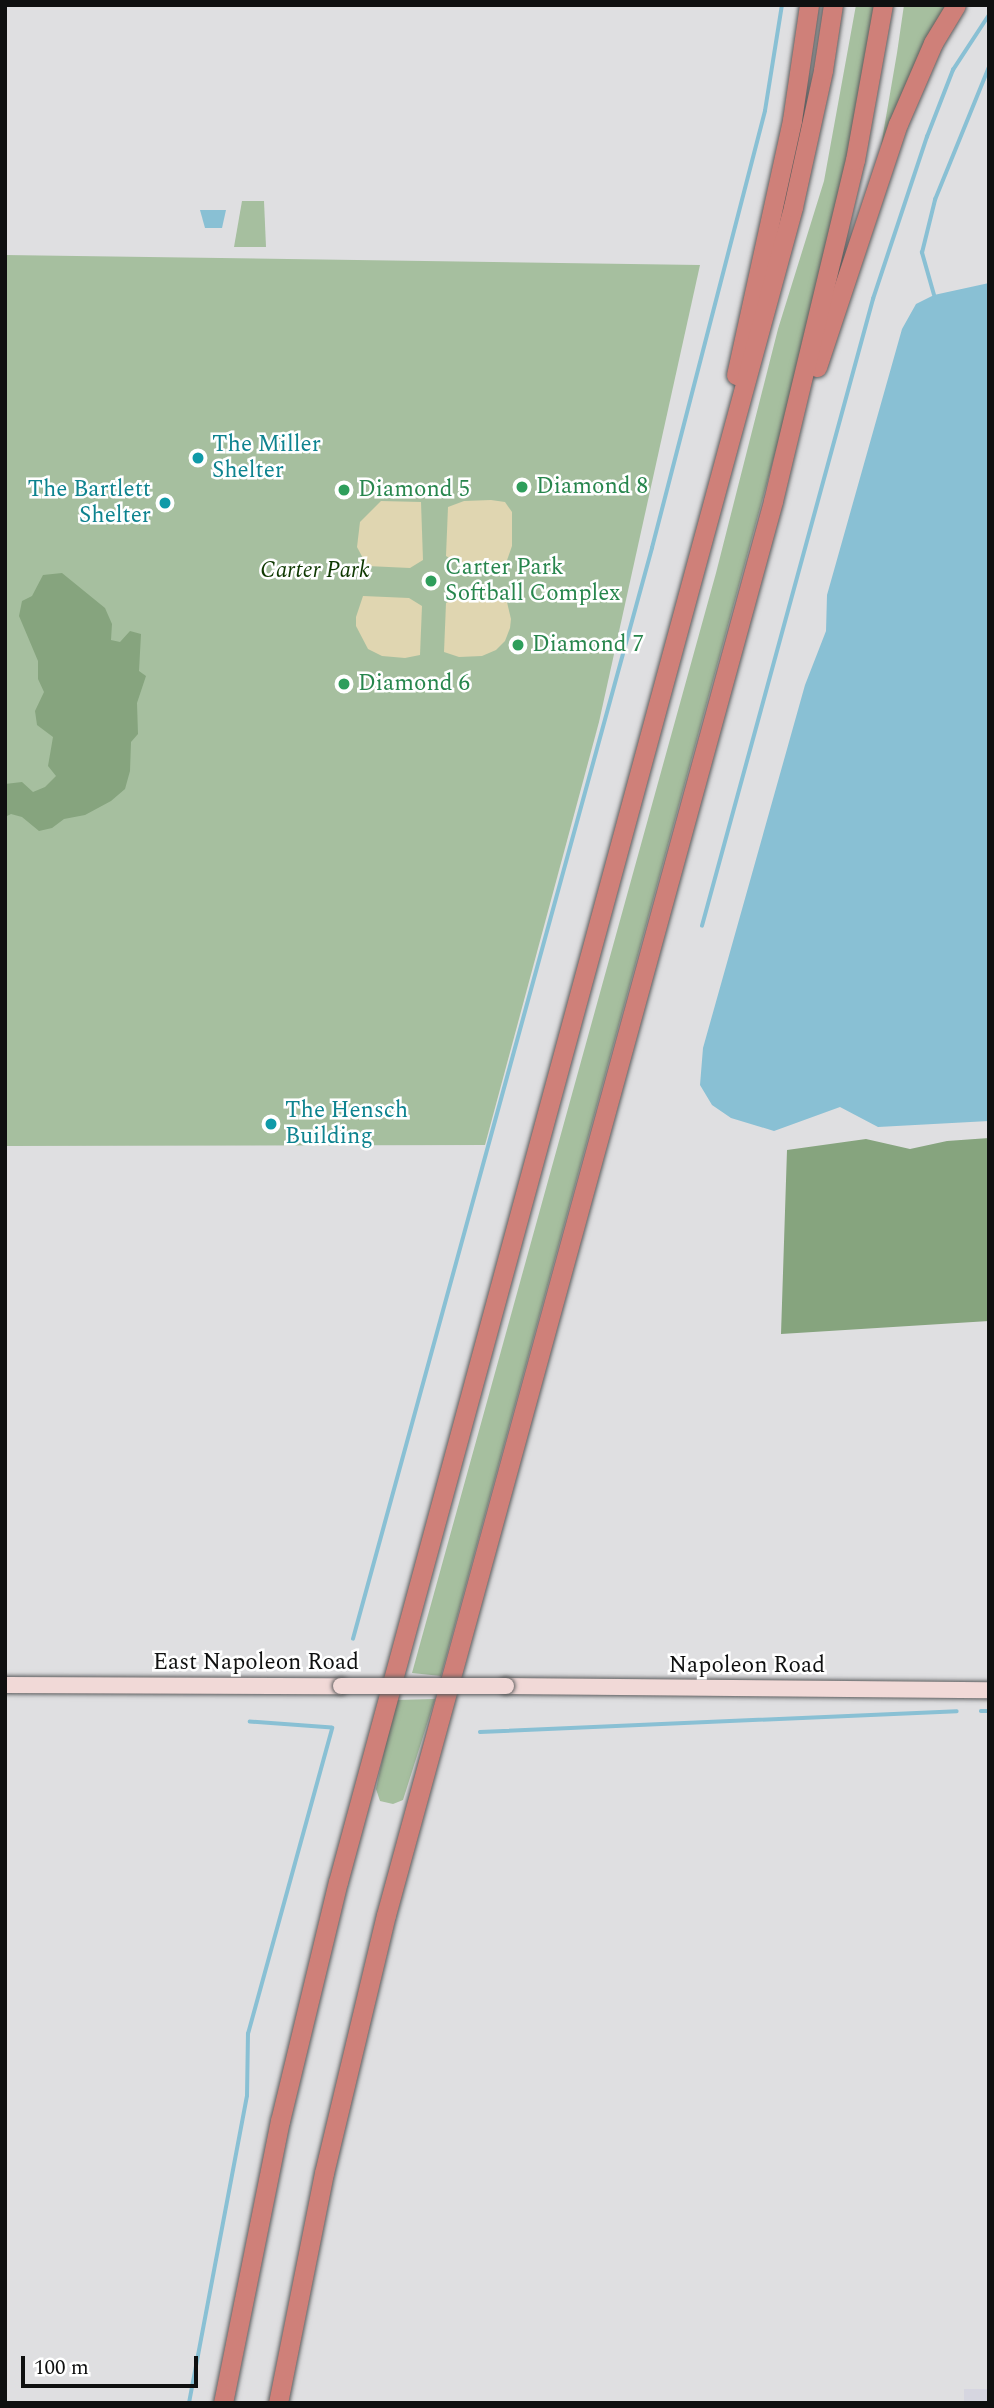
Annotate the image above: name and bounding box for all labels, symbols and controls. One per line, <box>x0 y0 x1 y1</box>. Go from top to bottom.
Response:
place label: The Miller Shelter <box>212 431 321 485</box>
marker: The Miller Shelter <box>190 450 206 466</box>
place label: Diamond 8 <box>536 473 648 501</box>
place label: The Bartlett Shelter <box>27 476 151 530</box>
place label: Diamond 5 <box>358 476 470 504</box>
marker: Diamond 8 <box>514 479 530 495</box>
marker: Diamond 5 <box>336 482 352 498</box>
marker: The Bartlett Shelter <box>157 495 173 511</box>
place label: Carter Park Softball Complex <box>445 554 621 608</box>
park label: Carter Park <box>260 557 370 585</box>
marker: Carter Park Softball Complex <box>423 573 439 589</box>
place label: Diamond 7 <box>532 631 644 659</box>
marker: Diamond 7 <box>510 637 526 653</box>
place label: Diamond 6 <box>358 670 470 698</box>
marker: Diamond 6 <box>336 676 352 692</box>
place label: The Hensch Building <box>285 1097 408 1151</box>
marker: The Hensch Building <box>263 1116 279 1132</box>
street label: East Napoleon Road <box>153 1649 359 1677</box>
street label: Napoleon Road <box>669 1652 825 1680</box>
scale bar <box>24 2342 201 2386</box>
text: 100 m <box>34 2352 89 2384</box>

